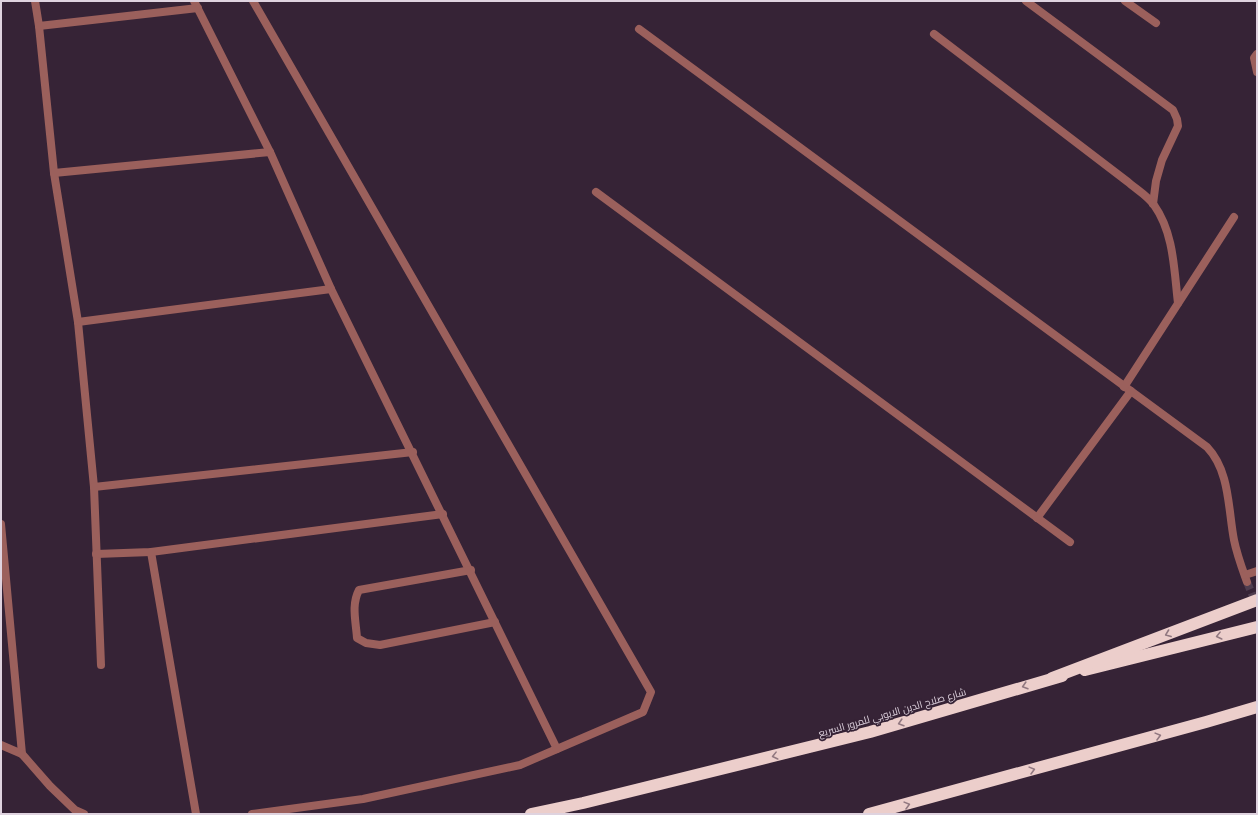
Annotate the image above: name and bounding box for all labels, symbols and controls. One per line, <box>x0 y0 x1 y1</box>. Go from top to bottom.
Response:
one-way arrow <box>1165 629 1172 637</box>
one-way arrow <box>1216 632 1222 640</box>
one-way arrow <box>1022 681 1029 690</box>
street label: شارع صلاح الدين الايوبي للمرور السريع <box>817 684 968 741</box>
one-way arrow <box>898 718 905 727</box>
one-way arrow <box>1154 732 1161 741</box>
one-way arrow <box>772 751 778 759</box>
one-way arrow <box>1029 767 1036 775</box>
one-way arrow <box>903 801 910 810</box>

